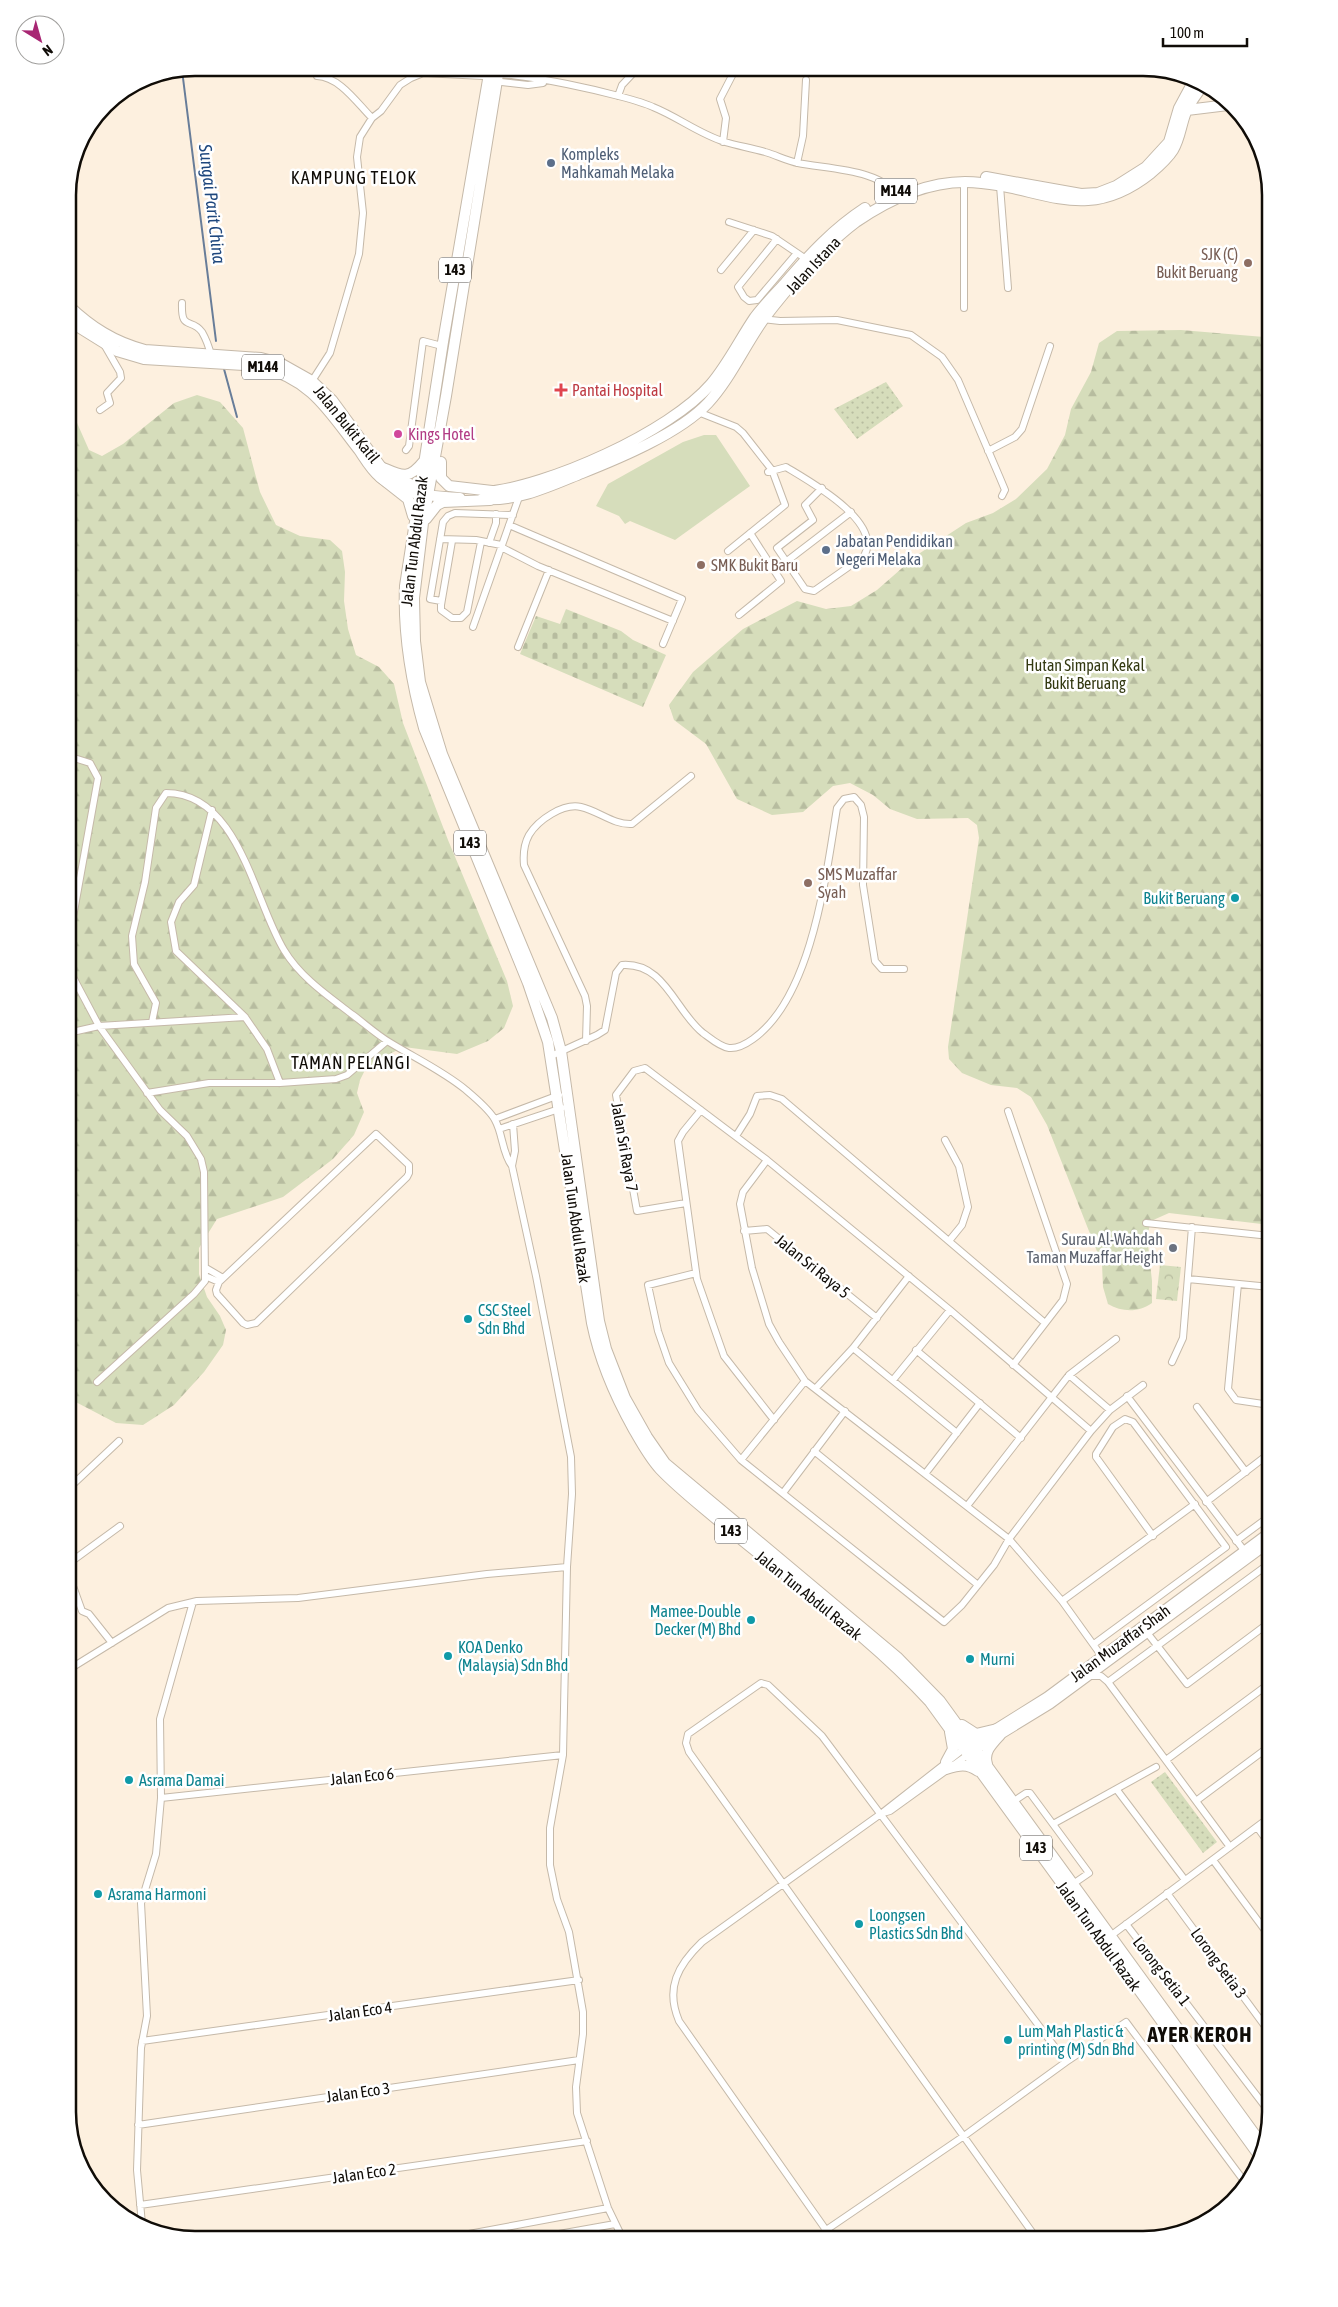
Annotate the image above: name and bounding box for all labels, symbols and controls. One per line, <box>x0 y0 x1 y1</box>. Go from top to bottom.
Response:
north arrow <box>15 15 65 65</box>
scale bar <box>1163 15 1247 47</box>
text: 100 m <box>1170 24 1204 41</box>
text: N <box>40 42 56 59</box>
water label: Sungai Parit China <box>195 142 230 266</box>
place label: Kompleks Mahkamah Melaka <box>561 145 674 181</box>
marker: Kompleks Mahkamah Melaka <box>545 157 557 169</box>
district label: KAMPUNG TELOK <box>291 167 417 188</box>
road number: M144 <box>875 178 917 204</box>
street label: Jalan Istana <box>782 233 844 297</box>
place label: SJK (C) Bukit Beruang <box>1156 245 1238 282</box>
marker: SJK (C) Bukit Beruang <box>1242 257 1254 269</box>
road number: 143 <box>439 258 471 282</box>
road number: M144 <box>242 354 284 380</box>
place label: Pantai Hospital <box>572 381 663 400</box>
street label: Jalan Bukit Katil <box>310 382 384 467</box>
marker: Pantai Hospital <box>554 383 568 397</box>
place label: Kings Hotel <box>408 425 476 444</box>
marker: Kings Hotel <box>392 428 404 440</box>
street label: Jalan Tun Abdul Razak <box>397 475 431 607</box>
place label: Jabatan Pendidikan Negeri Melaka <box>836 532 953 569</box>
marker: Jabatan Pendidikan Negeri Melaka <box>820 544 832 556</box>
place label: SMK Bukit Baru <box>711 556 798 574</box>
marker: SMK Bukit Baru <box>695 559 707 571</box>
park label: Hutan Simpan Kekal Bukit Beruang <box>1025 656 1145 693</box>
road number: 143 <box>454 830 486 856</box>
place label: SMS Muzaffar Syah <box>818 865 897 902</box>
marker: SMS Muzaffar Syah <box>802 877 814 889</box>
place label: Bukit Beruang <box>1143 889 1225 908</box>
marker: Bukit Beruang <box>1229 892 1241 904</box>
district label: TAMAN PELANGI <box>291 1052 411 1073</box>
street label: Jalan Sri Raya 7 <box>607 1101 642 1193</box>
street label: Jalan Tun Abdul Razak <box>558 1152 594 1284</box>
place label: Surau Al-Wahdah Taman Muzaffar Height <box>1027 1230 1163 1267</box>
street label: Jalan Sri Raya 5 <box>772 1231 854 1302</box>
marker: Surau Al-Wahdah Taman Muzaffar Height <box>1167 1242 1179 1254</box>
place label: CSC Steel Sdn Bhd <box>478 1301 532 1337</box>
marker: CSC Steel Sdn Bhd <box>462 1313 474 1325</box>
road number: 143 <box>715 1518 747 1544</box>
street label: Jalan Tun Abdul Razak <box>752 1547 866 1643</box>
street label: Jalan Muzaffar Shah <box>1067 1601 1173 1685</box>
place label: Mamee-Double Decker (M) Bhd <box>650 1602 741 1639</box>
marker: Mamee-Double Decker (M) Bhd <box>745 1614 757 1626</box>
place label: KOA Denko (Malaysia) Sdn Bhd <box>458 1638 568 1675</box>
marker: KOA Denko (Malaysia) Sdn Bhd <box>442 1650 454 1662</box>
place label: Murni <box>980 1650 1015 1668</box>
marker: Murni <box>964 1653 976 1665</box>
street label: Jalan Eco 6 <box>329 1764 395 1788</box>
place label: Asrama Damai <box>139 1771 225 1789</box>
marker: Asrama Damai <box>123 1774 135 1786</box>
road number: 143 <box>1020 1836 1052 1860</box>
street label: Jalan Tun Abdul Razak <box>1053 1878 1145 1994</box>
place label: Asrama Harmoni <box>108 1885 206 1903</box>
marker: Asrama Harmoni <box>92 1888 104 1900</box>
place label: Loongsen Plastics Sdn Bhd <box>869 1906 963 1942</box>
marker: Loongsen Plastics Sdn Bhd <box>853 1918 865 1930</box>
street label: Lorong Setia 3 <box>1187 1924 1250 2002</box>
street label: Lorong Setia 1 <box>1129 1933 1194 2010</box>
street label: Jalan Eco 4 <box>327 1998 393 2024</box>
place label: Lum Mah Plastic & printing (M) Sdn Bhd <box>1018 2022 1135 2059</box>
district label: AYER KEROH <box>1147 2022 1252 2046</box>
marker: Lum Mah Plastic & printing (M) Sdn Bhd <box>1002 2034 1014 2046</box>
street label: Jalan Eco 3 <box>325 2079 391 2105</box>
street label: Jalan Eco 2 <box>331 2160 397 2186</box>

